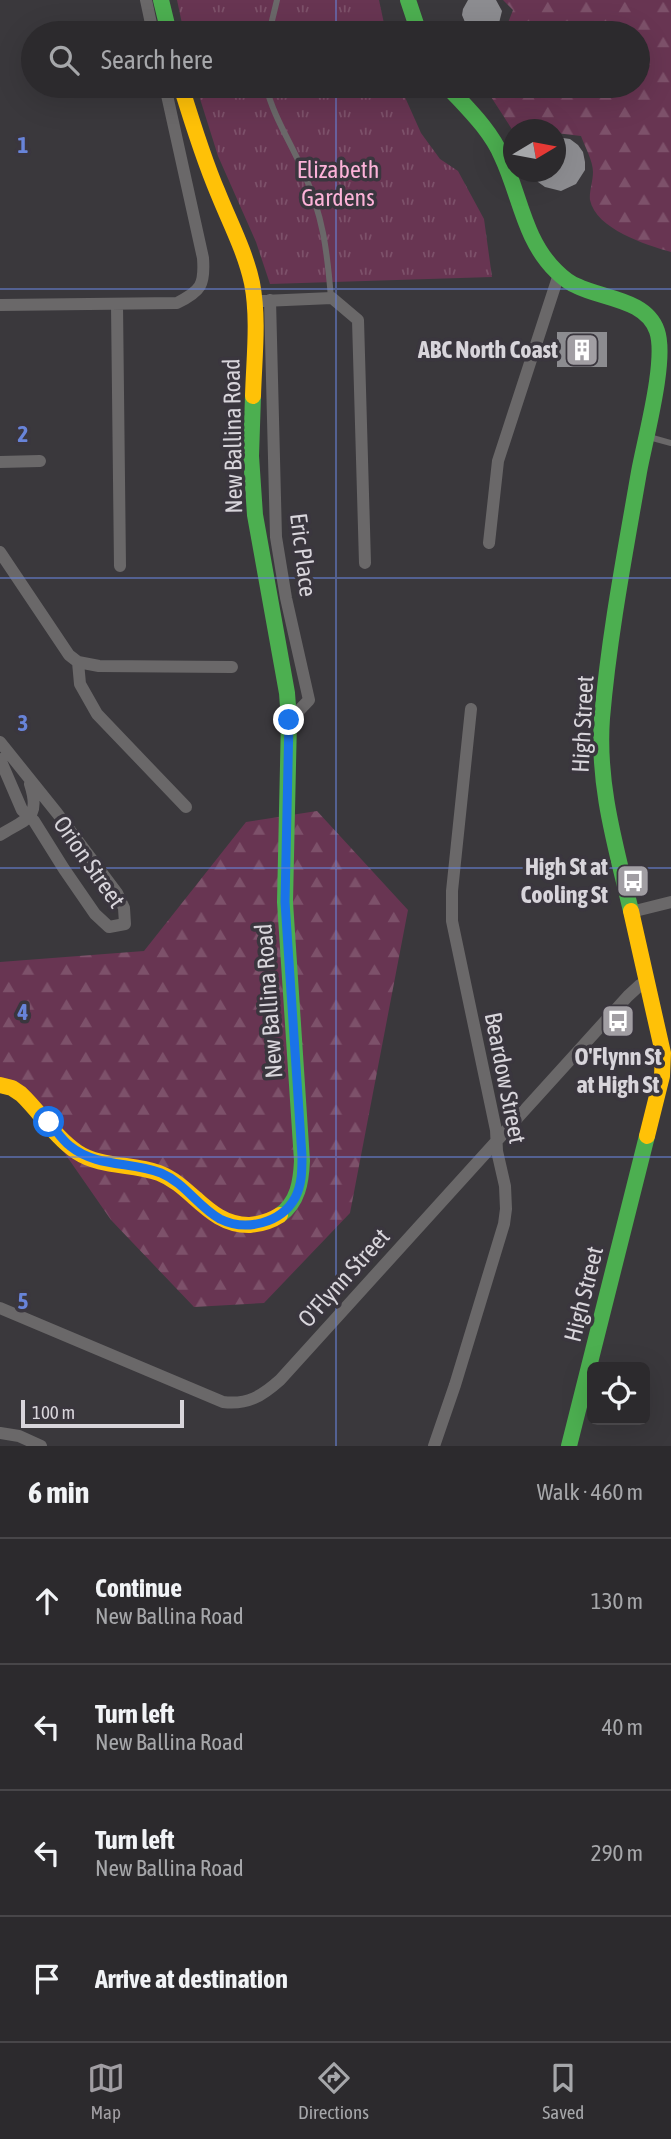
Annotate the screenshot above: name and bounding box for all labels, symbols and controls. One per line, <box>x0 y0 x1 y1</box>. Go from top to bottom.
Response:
search box <box>21 21 650 98</box>
icon: search <box>45 41 83 79</box>
text: Search here <box>101 45 213 75</box>
north arrow <box>503 119 566 182</box>
text: 1 <box>18 132 29 158</box>
park label: Elizabeth Gardens <box>297 156 379 211</box>
building icon: ABC North Coast <box>563 331 601 369</box>
place label: ABC North Coast <box>417 336 558 363</box>
street label: New Ballina Road <box>218 358 247 514</box>
text: 2 <box>18 421 28 447</box>
street label: Eric Place <box>285 512 322 598</box>
street label: High Street <box>566 675 599 773</box>
route end <box>273 704 304 735</box>
text: 3 <box>18 710 28 736</box>
street label: Orion Street <box>48 811 131 913</box>
place label: High St at Cooling St <box>521 853 608 908</box>
bus stop icon: High St at Cooling St <box>614 862 652 900</box>
street label: New Ballina Road <box>250 923 287 1079</box>
text: 4 <box>17 999 29 1025</box>
bus stop icon: O'Flynn St at High St <box>599 1002 637 1040</box>
street label: Beardow Street <box>480 1010 531 1146</box>
place label: O'Flynn St at High St <box>574 1043 662 1098</box>
route start <box>33 1106 64 1137</box>
street label: O'Flynn Street <box>292 1223 395 1332</box>
street label: High Street <box>559 1243 608 1344</box>
text: 5 <box>18 1288 29 1314</box>
map controls <box>587 1362 650 1425</box>
button: locate <box>587 1362 650 1425</box>
scale bar <box>21 1397 184 1429</box>
text: 100 m <box>32 1401 75 1423</box>
text: 6 min <box>28 1475 89 1509</box>
text: Walk · 460 m <box>537 1479 643 1505</box>
text: Continue <box>95 1573 182 1603</box>
icon: ahead <box>28 1582 66 1620</box>
text: 130 m <box>591 1588 643 1614</box>
text: New Ballina Road <box>95 1603 244 1629</box>
text: Turn left <box>95 1699 175 1729</box>
icon: left <box>28 1708 66 1746</box>
text: 40 m <box>602 1714 643 1740</box>
text: New Ballina Road <box>95 1729 244 1755</box>
text: Turn left <box>95 1825 175 1855</box>
icon: left <box>28 1834 66 1872</box>
text: 290 m <box>591 1840 643 1866</box>
text: New Ballina Road <box>95 1855 244 1881</box>
icon: arrive <box>28 1960 66 1998</box>
text: Arrive at destination <box>95 1964 288 1994</box>
tab: Map <box>87 2059 125 2123</box>
tab: Directions <box>298 2059 369 2123</box>
tab: Saved <box>542 2059 584 2123</box>

